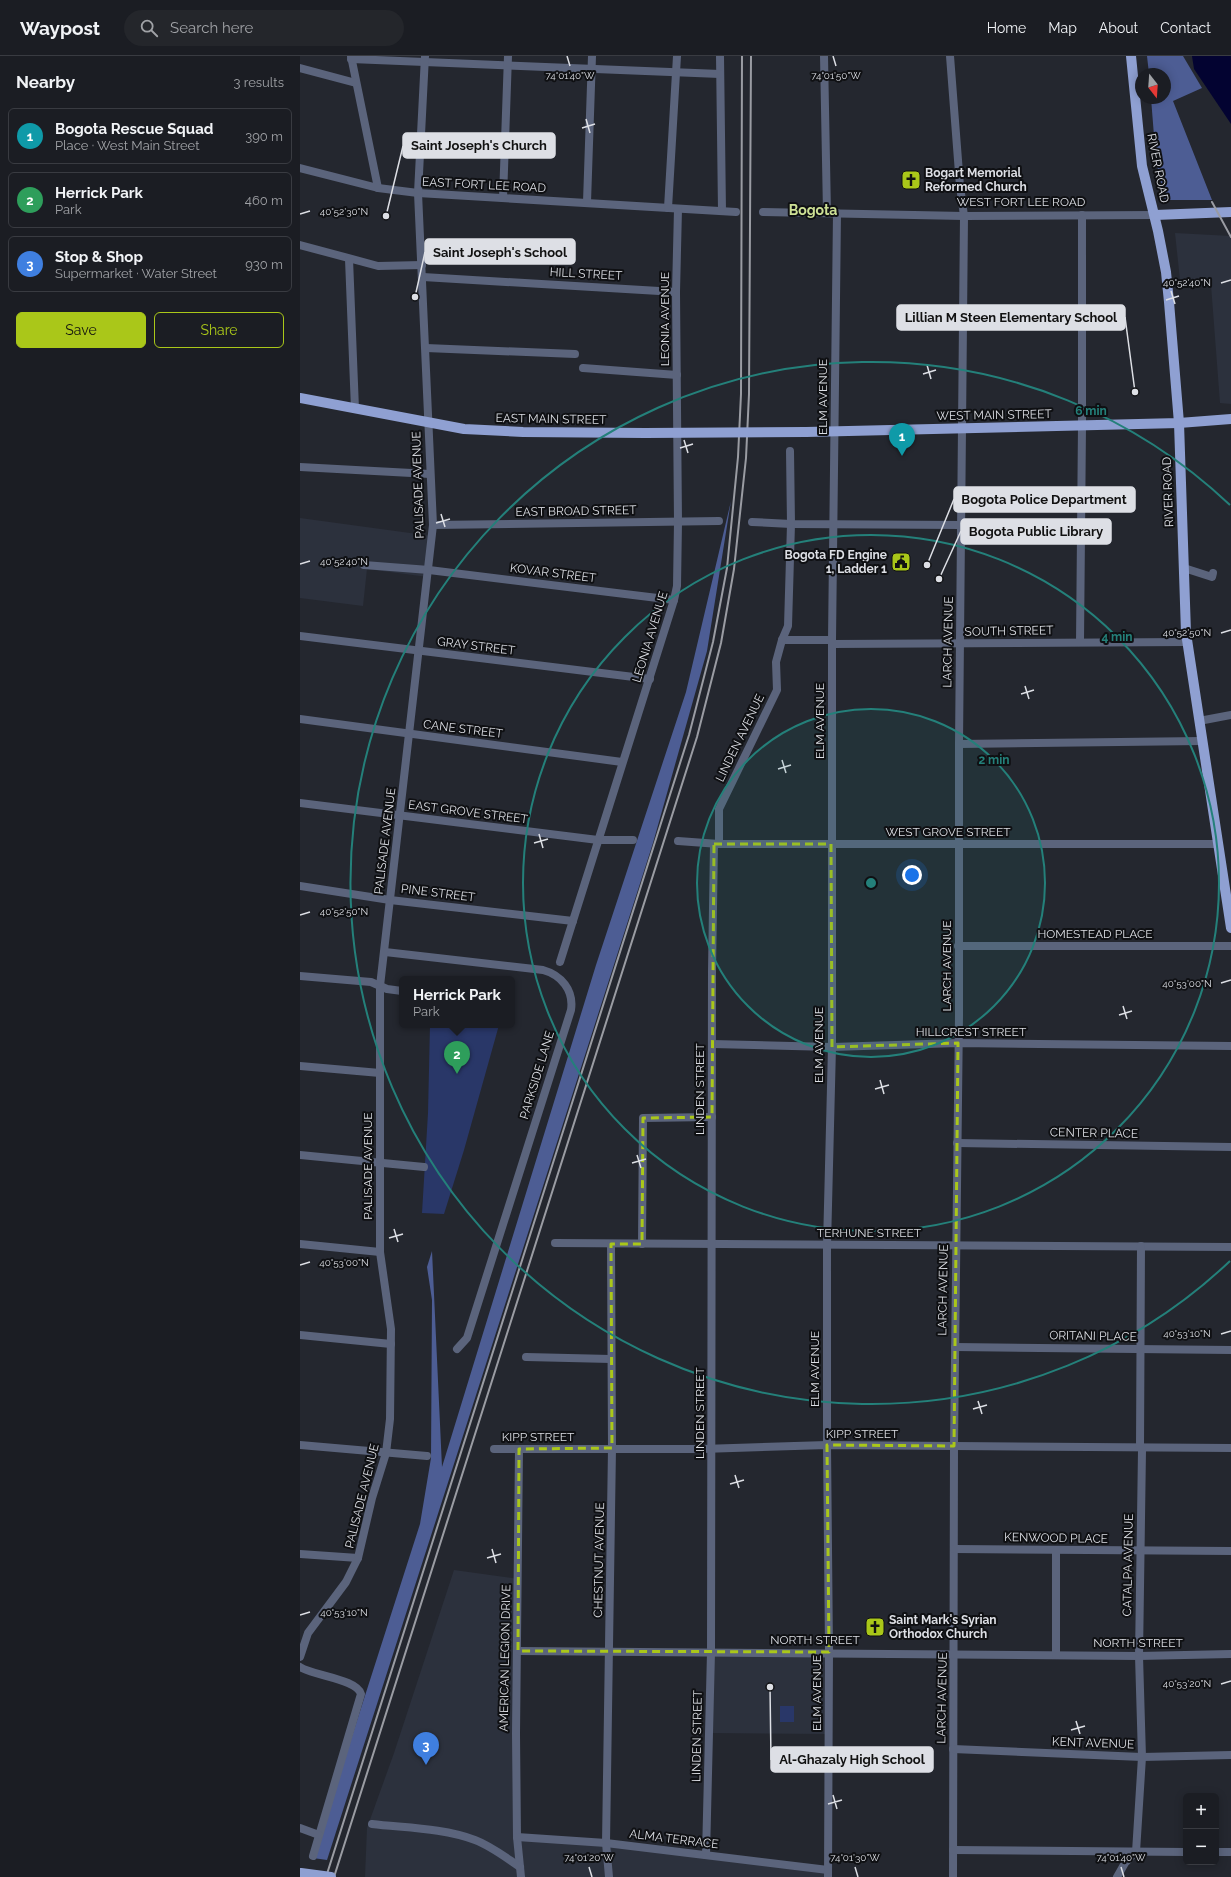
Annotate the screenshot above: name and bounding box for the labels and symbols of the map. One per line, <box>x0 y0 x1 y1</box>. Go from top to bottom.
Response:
north arrow <box>1135 68 1171 104</box>
text: 74°01'40"W <box>546 70 595 81</box>
text: 74°01'50"W <box>811 70 861 81</box>
street label: RIVER ROAD <box>1144 132 1172 204</box>
callout: Saint Joseph's Church <box>403 133 555 158</box>
text: Saint Joseph's Church <box>411 138 547 153</box>
place label: Bogart Memorial Reformed Church <box>925 166 1027 194</box>
church icon: Bogart Memorial Reformed Church <box>900 169 922 191</box>
street label: EAST FORT LEE ROAD <box>422 175 547 195</box>
street label: WEST FORT LEE ROAD <box>957 195 1086 209</box>
district label: Bogota <box>789 202 837 218</box>
text: 40°52'30"N <box>320 206 368 217</box>
callout: Saint Joseph's School <box>425 239 575 264</box>
text: Saint Joseph's School <box>433 245 568 260</box>
street label: HILL STREET <box>549 265 623 283</box>
street label: LEONIA AVENUE <box>658 272 672 366</box>
text: 40°52'40"N <box>1163 277 1211 288</box>
callout: Lillian M Steen Elementary School <box>897 305 1125 330</box>
text: Lillian M Steen Elementary School <box>905 310 1118 325</box>
street label: ELM AVENUE <box>816 359 830 435</box>
text: 6 min <box>1075 404 1107 418</box>
street label: WEST MAIN STREET <box>936 407 1052 423</box>
street label: EAST MAIN STREET <box>495 411 607 427</box>
pin: 1 <box>889 423 915 456</box>
street label: PALISADE AVENUE <box>409 431 427 539</box>
street label: RIVER ROAD <box>1160 456 1176 527</box>
callout: Bogota Police Department <box>954 487 1135 512</box>
text: Bogota Police Department <box>961 492 1127 507</box>
street label: EAST BROAD STREET <box>515 503 637 519</box>
callout: Bogota Public Library <box>961 519 1111 544</box>
text: Bogota Public Library <box>969 524 1103 539</box>
place label: Bogota FD Engine 1, Ladder 1 <box>785 548 887 576</box>
public building icon: Bogota FD Engine 1, Ladder 1 <box>890 551 912 573</box>
text: 40°52'40"N <box>320 556 368 567</box>
street label: KOVAR STREET <box>509 561 598 585</box>
street label: LEONIA AVENUE <box>630 590 670 684</box>
street label: LARCH AVENUE <box>940 596 956 688</box>
street label: SOUTH STREET <box>964 623 1054 639</box>
text: 40°52'50"N <box>1163 627 1211 638</box>
text: 4 min <box>1101 630 1133 644</box>
street label: GRAY STREET <box>436 634 516 658</box>
street label: ELM AVENUE <box>813 683 827 759</box>
street label: LINDEN AVENUE <box>713 692 767 784</box>
street label: CANE STREET <box>422 717 504 741</box>
text: 2 min <box>978 753 1010 767</box>
street label: PALISADE AVENUE <box>372 787 398 895</box>
street label: EAST GROVE STREET <box>407 798 529 826</box>
street label: WEST GROVE STREET <box>885 825 1011 839</box>
your location <box>902 865 922 885</box>
centre of rings <box>864 876 878 890</box>
street label: PINE STREET <box>400 882 476 905</box>
text: 40°52'50"N <box>320 906 368 917</box>
street label: LARCH AVENUE <box>940 920 954 1012</box>
street label: HOMESTEAD PLACE <box>1037 927 1153 941</box>
text: 40°53'00"N <box>1162 978 1212 989</box>
street label: ELM AVENUE <box>812 1007 826 1083</box>
street label: HILLCREST STREET <box>916 1025 1027 1039</box>
street label: PARKSIDE LANE <box>517 1029 557 1121</box>
pin: 2 <box>444 1041 470 1074</box>
street label: LINDEN STREET <box>693 1042 707 1135</box>
street label: PALISADE AVENUE <box>361 1112 375 1220</box>
street label: CENTER PLACE <box>1050 1125 1138 1141</box>
street label: TERHUNE STREET <box>817 1226 922 1240</box>
street label: LARCH AVENUE <box>935 1244 951 1336</box>
text: 40°53'00"N <box>319 1257 369 1268</box>
street label: ORITANI PLACE <box>1049 1328 1137 1344</box>
text: 40°53'10"N <box>1163 1328 1211 1339</box>
street label: ELM AVENUE <box>808 1331 822 1407</box>
street label: LINDEN STREET <box>693 1366 707 1459</box>
street label: KIPP STREET <box>826 1427 899 1441</box>
street label: KIPP STREET <box>502 1430 575 1444</box>
street label: PALISADE AVENUE <box>342 1442 382 1550</box>
street label: CHESTNUT AVENUE <box>591 1502 607 1618</box>
street label: CATALPA AVENUE <box>1120 1513 1136 1617</box>
street label: KENWOOD PLACE <box>1004 1530 1108 1546</box>
street label: AMERICAN LEGION DRIVE <box>497 1584 513 1732</box>
text: 40°53'10"N <box>320 1607 368 1618</box>
place label: Saint Mark's Syrian Orthodox Church <box>889 1613 997 1641</box>
church icon: Saint Mark's Syrian Orthodox Church <box>864 1616 886 1638</box>
street label: NORTH STREET <box>770 1633 860 1647</box>
street label: NORTH STREET <box>1093 1636 1183 1650</box>
street label: LARCH AVENUE <box>934 1652 950 1744</box>
street label: ELM AVENUE <box>810 1655 824 1731</box>
text: 40°53'20"N <box>1163 1678 1211 1689</box>
street label: LINDEN STREET <box>689 1689 705 1782</box>
pin: 3 <box>413 1732 439 1765</box>
street label: KENT AVENUE <box>1052 1735 1134 1751</box>
callout: Al-Ghazaly High School <box>771 1747 933 1772</box>
text: Al-Ghazaly High School <box>779 1752 926 1767</box>
street label: ALMA TERRACE <box>629 1827 719 1851</box>
text: 74°01'20"W <box>564 1852 614 1863</box>
text: 74°01'30"W <box>830 1852 880 1863</box>
text: 74°01'40"W <box>1097 1852 1146 1863</box>

